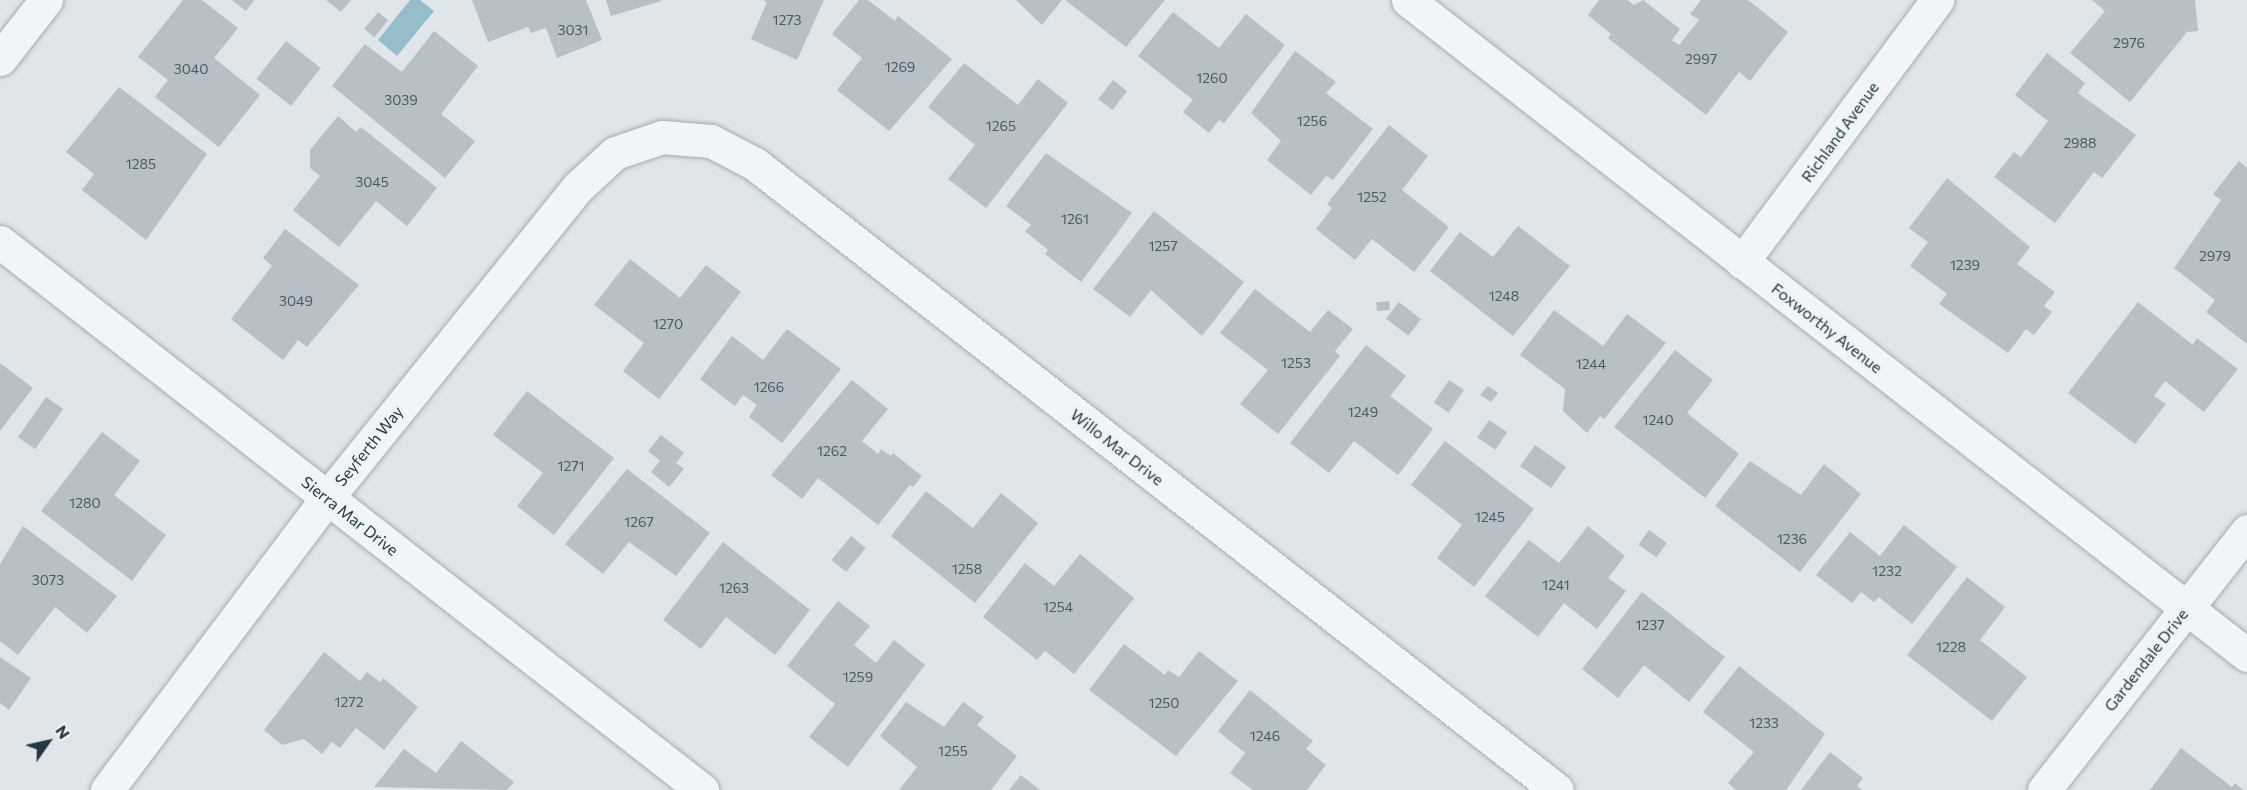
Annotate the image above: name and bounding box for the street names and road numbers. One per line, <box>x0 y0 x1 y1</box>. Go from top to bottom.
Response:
street label: Richland Avenue <box>1797 78 1883 186</box>
street label: Foxworthy Avenue <box>1768 279 1886 377</box>
street label: Seyferth Way <box>331 402 407 490</box>
street label: Willo Mar Drive <box>1067 405 1167 489</box>
street label: Sierra Mar Drive <box>298 472 402 560</box>
street label: Gardendale Drive <box>2100 605 2192 715</box>

